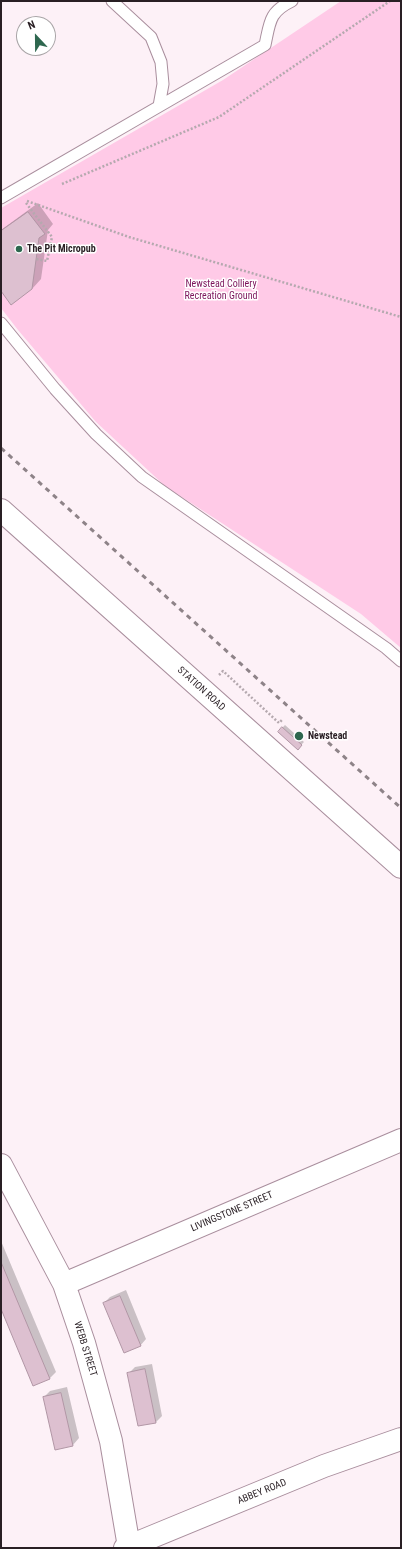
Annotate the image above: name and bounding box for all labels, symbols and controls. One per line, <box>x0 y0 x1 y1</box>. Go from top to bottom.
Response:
north arrow <box>16 16 56 56</box>
text: N <box>26 18 37 33</box>
place label: The Pit Micropub <box>27 243 96 255</box>
marker: The Pit Micropub <box>14 244 24 254</box>
park label: Newstead Colliery Recreation Ground <box>185 278 257 302</box>
street label: STATION ROAD <box>175 664 227 714</box>
marker: Newstead <box>293 730 305 742</box>
place label: Newstead <box>308 730 347 742</box>
street label: LIVINGSTONE STREET <box>189 1189 275 1235</box>
street label: WEBB STREET <box>71 1320 99 1378</box>
street label: ABBEY ROAD <box>236 1477 288 1507</box>

